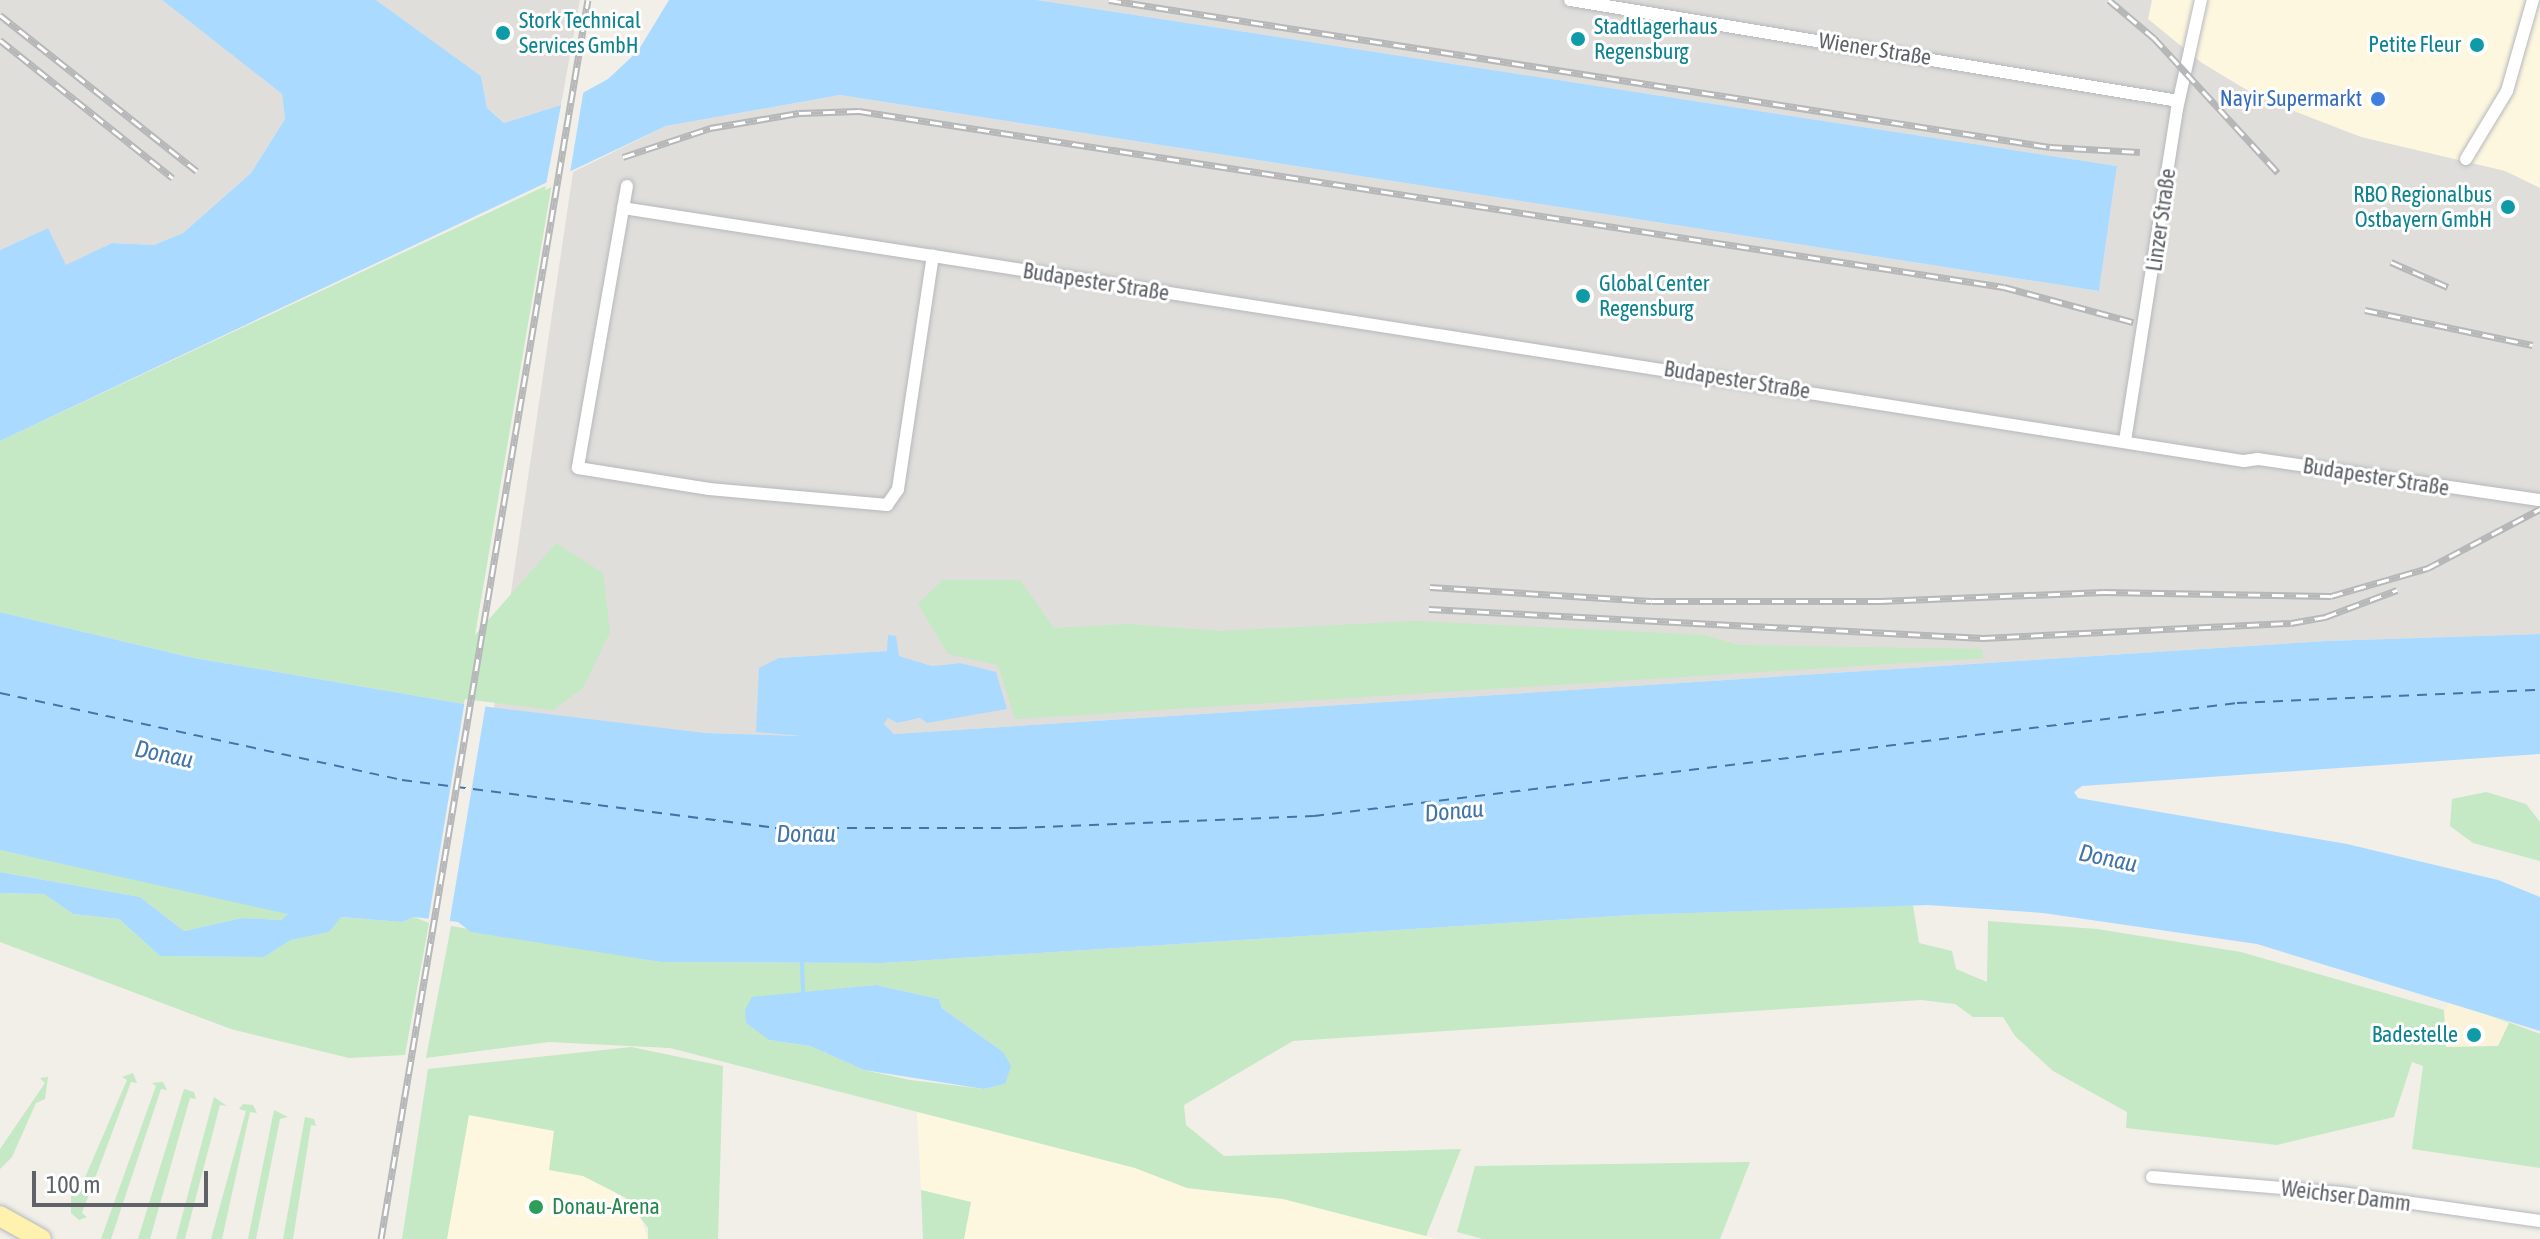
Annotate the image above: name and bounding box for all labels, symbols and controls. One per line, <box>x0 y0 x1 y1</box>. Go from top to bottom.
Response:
place label: Stork Technical Services GmbH <box>519 7 641 58</box>
place label: Stadtlagerhaus Regensburg <box>1594 13 1717 64</box>
marker: Stork Technical Services GmbH <box>494 24 512 42</box>
street label: Wiener Straße <box>1817 27 1933 71</box>
marker: Stadtlagerhaus Regensburg <box>1569 30 1587 48</box>
place label: Petite Fleur <box>2368 32 2461 58</box>
marker: Petite Fleur <box>2468 36 2486 54</box>
place label: Nayir Supermarkt <box>2220 86 2362 112</box>
marker: Nayir Supermarkt <box>2369 90 2387 108</box>
street label: Linzer Straße <box>2141 167 2181 273</box>
place label: RBO Regionalbus Ostbayern GmbH <box>2353 181 2492 232</box>
marker: RBO Regionalbus Ostbayern GmbH <box>2499 198 2517 216</box>
street label: Budapester Straße <box>1021 257 1171 307</box>
place label: Global Center Regensburg <box>1599 270 1709 322</box>
marker: Global Center Regensburg <box>1574 287 1592 305</box>
street label: Budapester Straße <box>1662 355 1812 405</box>
street label: Budapester Straße <box>2301 452 2451 502</box>
water label: Donau <box>132 734 196 774</box>
water label: Donau <box>1423 794 1485 828</box>
water label: Donau <box>776 820 836 848</box>
water label: Donau <box>2076 838 2140 878</box>
place label: Badestelle <box>2372 1022 2458 1048</box>
marker: Badestelle <box>2465 1026 2483 1044</box>
scale bar <box>36 1155 212 1205</box>
text: 100 m <box>46 1171 100 1198</box>
street label: Weichser Damm <box>2280 1175 2412 1217</box>
place label: Donau-Arena <box>552 1194 660 1220</box>
marker: Donau-Arena <box>527 1198 545 1216</box>

